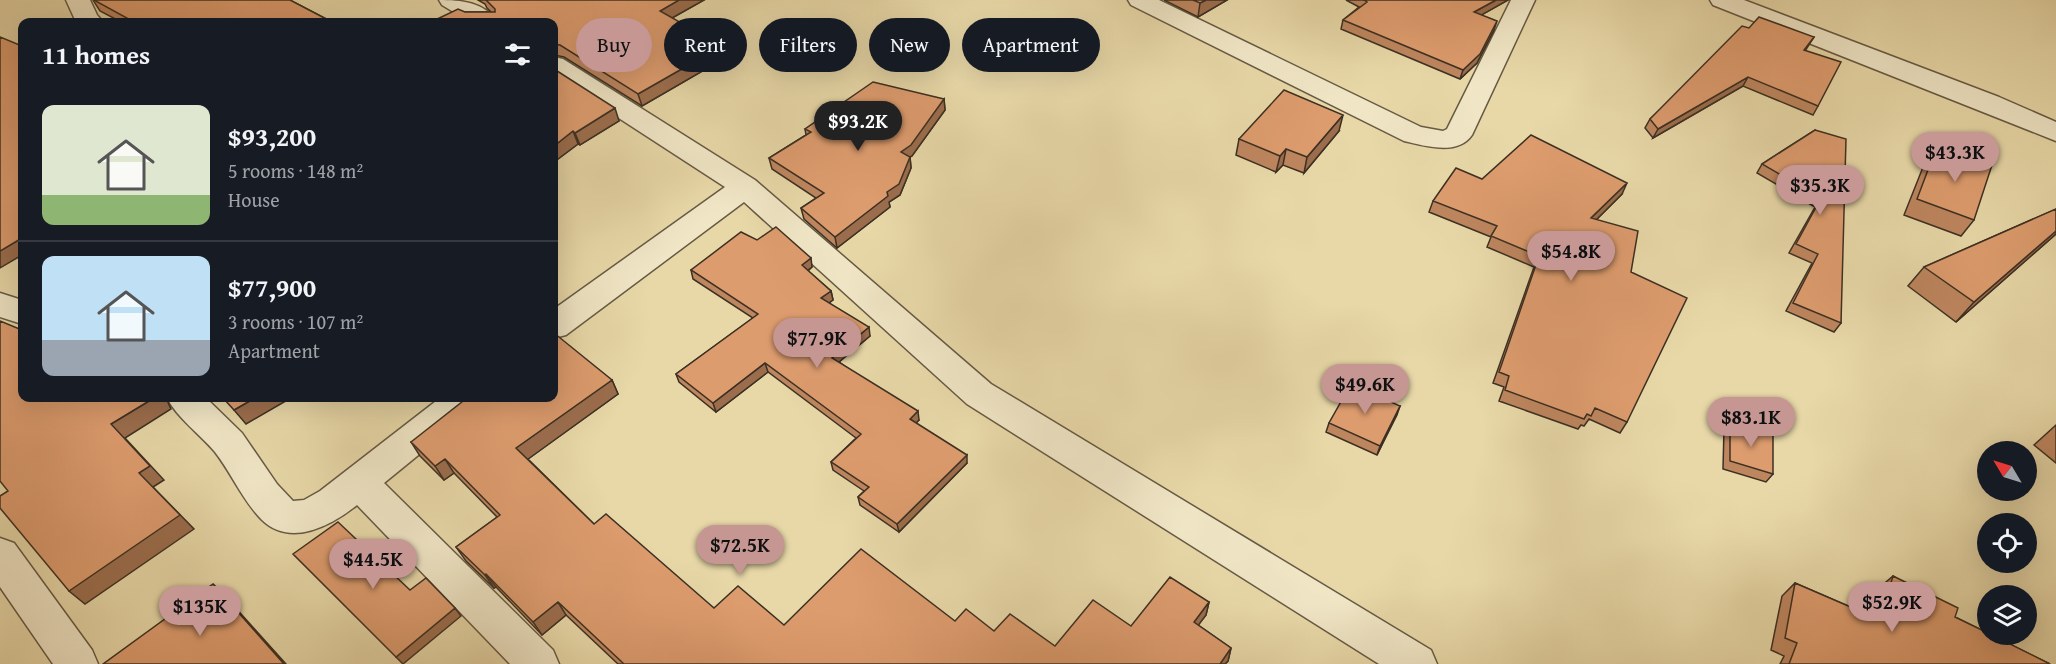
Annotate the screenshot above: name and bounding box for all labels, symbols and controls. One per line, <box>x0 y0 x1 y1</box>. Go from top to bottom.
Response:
chip: Buy <box>576 18 652 72</box>
chip: Rent <box>664 18 747 72</box>
chip: Filters <box>759 18 857 72</box>
chip: New <box>869 18 950 72</box>
chip: Apartment <box>962 18 1100 72</box>
text: 11 homes <box>42 35 150 74</box>
icon: filters <box>501 38 534 71</box>
pin: $93.2K <box>809 101 907 152</box>
text: $93.2K <box>828 106 888 135</box>
text: $93,200 <box>228 117 316 156</box>
icon: home <box>90 129 162 201</box>
pin: $43.3K <box>1906 132 2004 183</box>
text: $43.3K <box>1925 137 1985 166</box>
text: 5 rooms · 148 m² <box>228 156 363 185</box>
pin: $35.3K <box>1771 165 1869 216</box>
text: $35.3K <box>1790 170 1850 199</box>
text: House <box>228 185 280 214</box>
pin: $54.8K <box>1522 231 1620 282</box>
text: $54.8K <box>1541 236 1601 265</box>
text: $77,900 <box>228 268 316 307</box>
icon: home <box>90 280 162 352</box>
text: 3 rooms · 107 m² <box>228 307 363 336</box>
pin: $77.9K <box>768 318 866 369</box>
text: $77.9K <box>787 323 847 352</box>
text: Apartment <box>228 336 320 365</box>
pin: $49.6K <box>1316 364 1414 415</box>
text: $49.6K <box>1335 369 1395 398</box>
pin: $83.1K <box>1702 397 1800 448</box>
text: $83.1K <box>1721 402 1781 431</box>
north arrow <box>1977 441 2037 501</box>
map controls <box>1977 441 2037 645</box>
button: locate <box>1977 513 2037 573</box>
pin: $72.5K <box>691 525 789 576</box>
text: $72.5K <box>710 530 770 559</box>
pin: $44.5K <box>324 539 422 590</box>
text: $44.5K <box>343 544 403 573</box>
pin: $52.9K <box>1843 582 1941 633</box>
button: layers <box>1977 585 2037 645</box>
pin: $135K <box>158 586 242 637</box>
text: $52.9K <box>1862 587 1922 616</box>
text: $135K <box>173 591 227 620</box>

